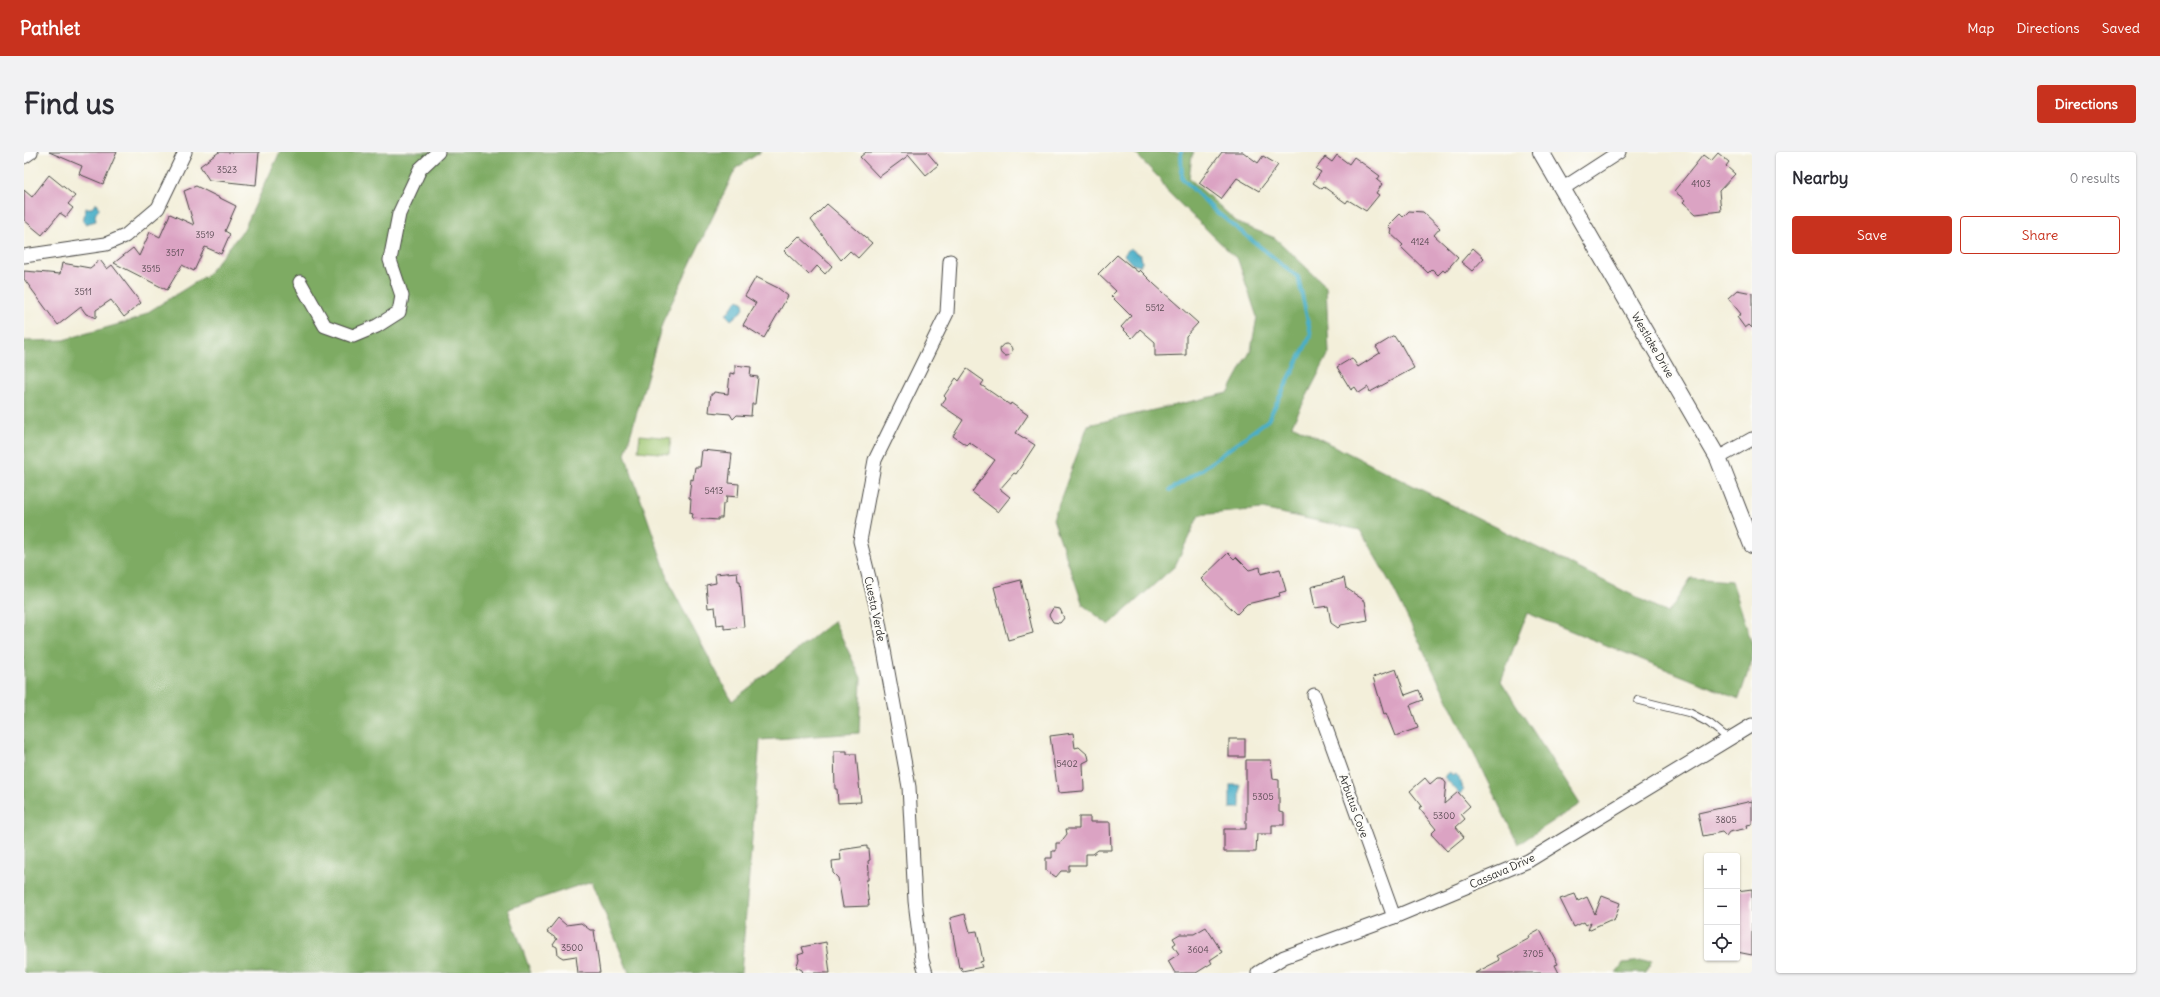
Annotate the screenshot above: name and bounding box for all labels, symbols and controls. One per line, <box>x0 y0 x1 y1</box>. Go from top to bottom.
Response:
text: Pathlet <box>20 16 80 40</box>
text: Map <box>1967 19 1994 37</box>
text: Directions <box>2016 19 2080 37</box>
text: Saved <box>2102 19 2140 37</box>
button: Directions <box>2037 85 2136 123</box>
text: Find us <box>24 86 115 122</box>
house number: 3523 <box>217 164 237 175</box>
text: Nearby <box>1792 167 1848 189</box>
text: 0 results <box>2070 170 2120 187</box>
house number: 4103 <box>1691 178 1711 189</box>
button: Save <box>1792 216 1952 254</box>
button: Share <box>1960 216 2120 254</box>
house number: 3519 <box>195 229 215 240</box>
house number: 4124 <box>1411 236 1429 247</box>
house number: 3517 <box>166 247 185 258</box>
house number: 3515 <box>141 263 161 274</box>
house number: 3511 <box>74 286 92 297</box>
house number: 5512 <box>1146 302 1164 313</box>
street label: Westlake Drive <box>1629 310 1677 380</box>
house number: 5413 <box>705 485 723 496</box>
street label: Cuesta Verde <box>861 575 889 643</box>
house number: 5402 <box>1056 758 1078 769</box>
street label: Arbutus Cove <box>1336 772 1372 840</box>
house number: 5305 <box>1252 791 1274 802</box>
house number: 5300 <box>1433 810 1455 821</box>
house number: 3805 <box>1715 814 1737 825</box>
street label: Cassava Drive <box>1467 850 1537 892</box>
map controls <box>1704 853 1740 961</box>
button: + <box>1704 853 1740 889</box>
button: − <box>1704 889 1740 925</box>
button: locate <box>1704 925 1740 961</box>
house number: 3500 <box>561 942 583 953</box>
house number: 3604 <box>1187 944 1209 955</box>
house number: 3705 <box>1523 948 1543 959</box>

